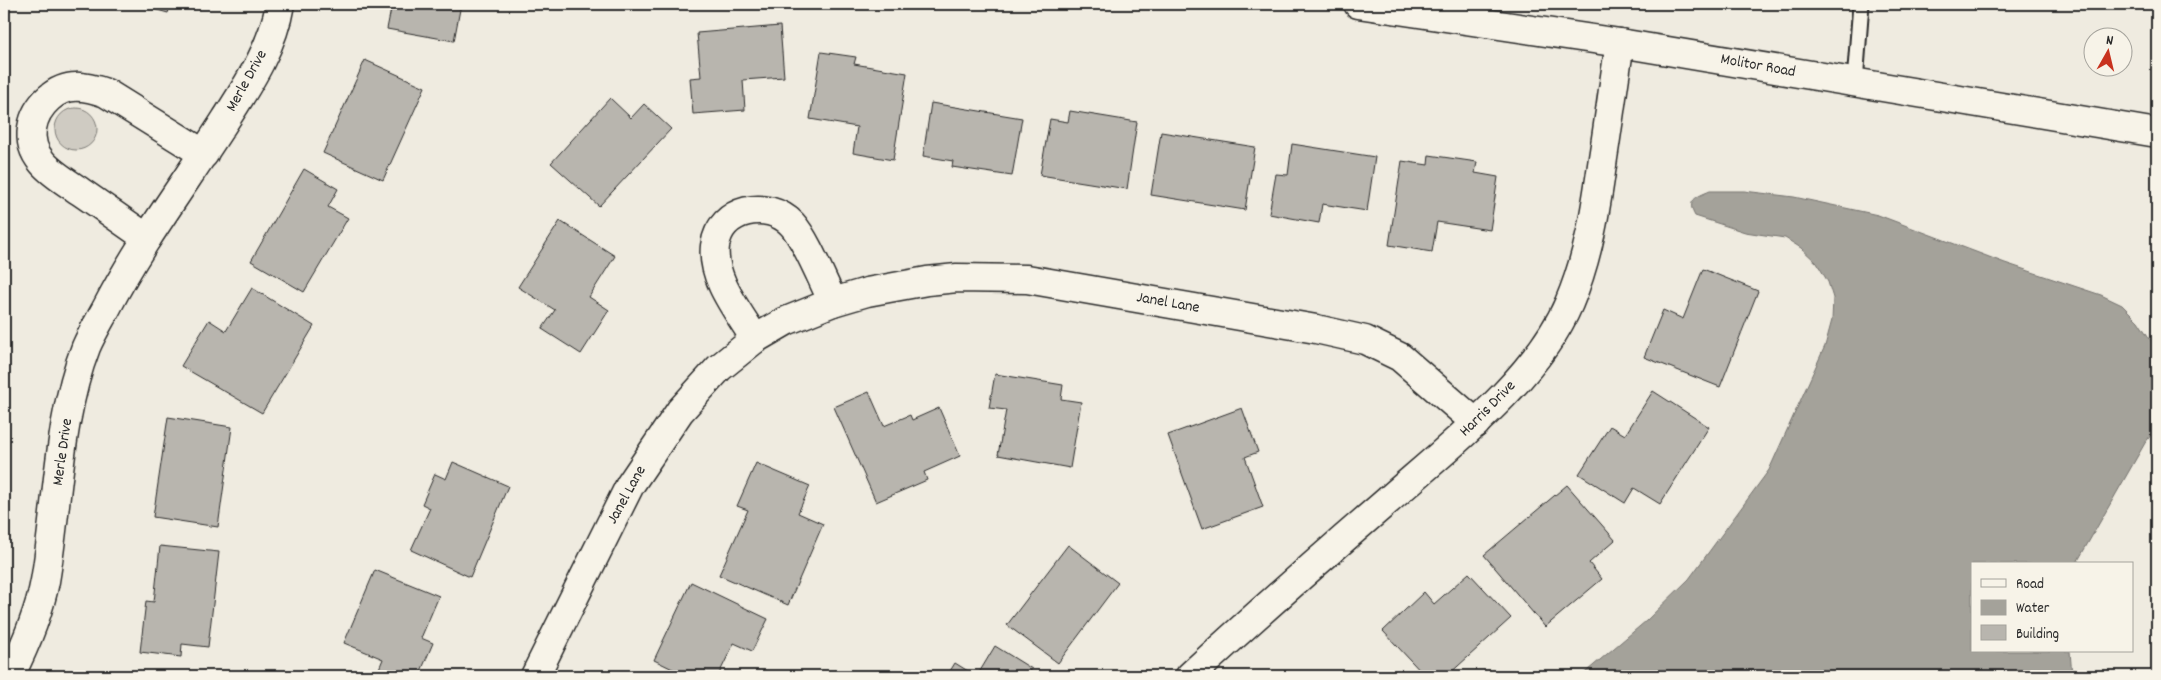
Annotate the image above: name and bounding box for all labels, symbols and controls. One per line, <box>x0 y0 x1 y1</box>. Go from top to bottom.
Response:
north arrow <box>2084 28 2134 78</box>
text: N <box>2105 31 2114 52</box>
street label: Merle Drive <box>221 46 273 116</box>
street label: Molitor Road <box>1719 48 1797 84</box>
street label: Janel Lane <box>1135 286 1201 320</box>
street label: Harris Drive <box>1455 376 1521 442</box>
street label: Merle Drive <box>47 417 79 487</box>
street label: Janel Lane <box>601 462 653 528</box>
legend <box>1971 562 2134 652</box>
text: Road <box>2016 574 2044 596</box>
text: Water <box>2016 598 2050 620</box>
text: Building <box>2016 624 2059 646</box>

